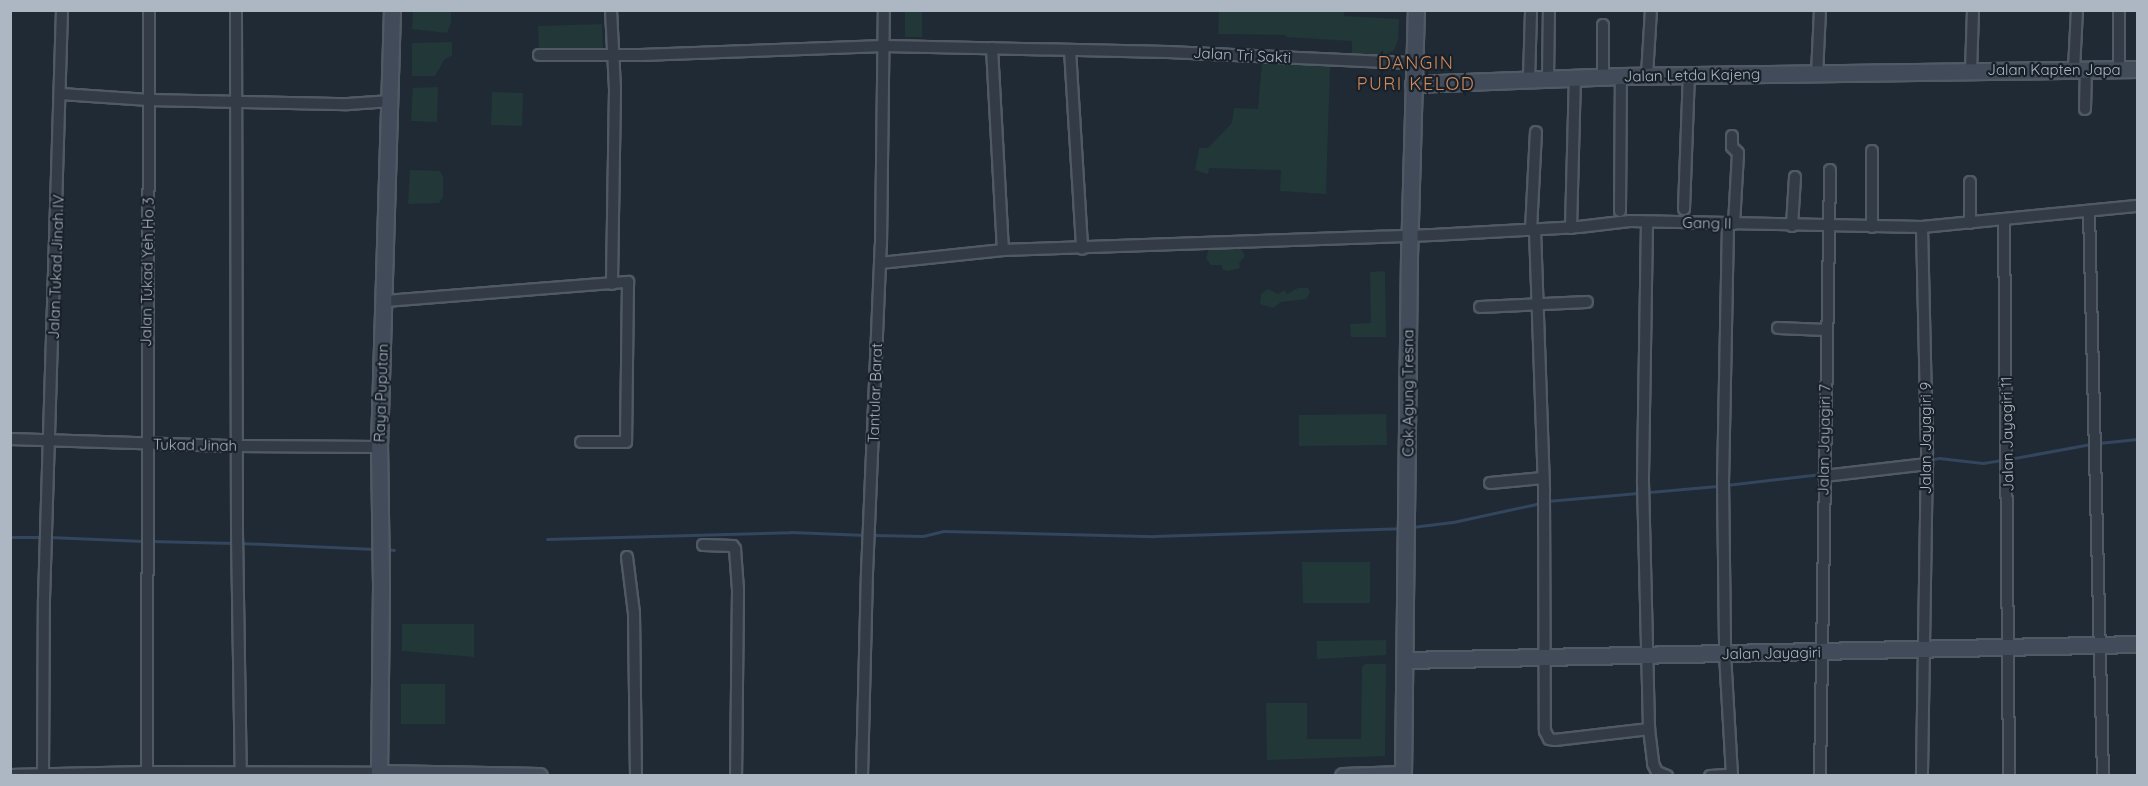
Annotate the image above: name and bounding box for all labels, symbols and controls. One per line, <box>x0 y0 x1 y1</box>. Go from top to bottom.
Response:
street label: Jalan Tri Sakti <box>1193 43 1291 67</box>
district label: DANGIN PURI KELOD <box>1357 53 1475 96</box>
street label: Jalan Kapten Japa <box>1987 61 2121 79</box>
street label: Jalan Letda Kajeng <box>1624 65 1760 85</box>
street label: Jalan Tukad Jinah IV <box>44 194 68 340</box>
street label: Jalan Tukad Yeh Ho 3 <box>137 197 157 347</box>
street label: Gang II <box>1682 214 1732 232</box>
street label: Cok Agung Tresna <box>1399 329 1417 457</box>
street label: Raya Puputan <box>370 343 392 443</box>
street label: Tantular Barat <box>864 343 886 443</box>
street label: Jalan Jayagiri 11 <box>1997 376 2017 492</box>
street label: Jalan Jayagiri 9 <box>1917 382 1935 494</box>
street label: Jalan Jayagiri 7 <box>1814 384 1834 496</box>
street label: Tukad Jinah <box>153 435 237 455</box>
street label: Jalan Jayagiri <box>1721 643 1821 663</box>

